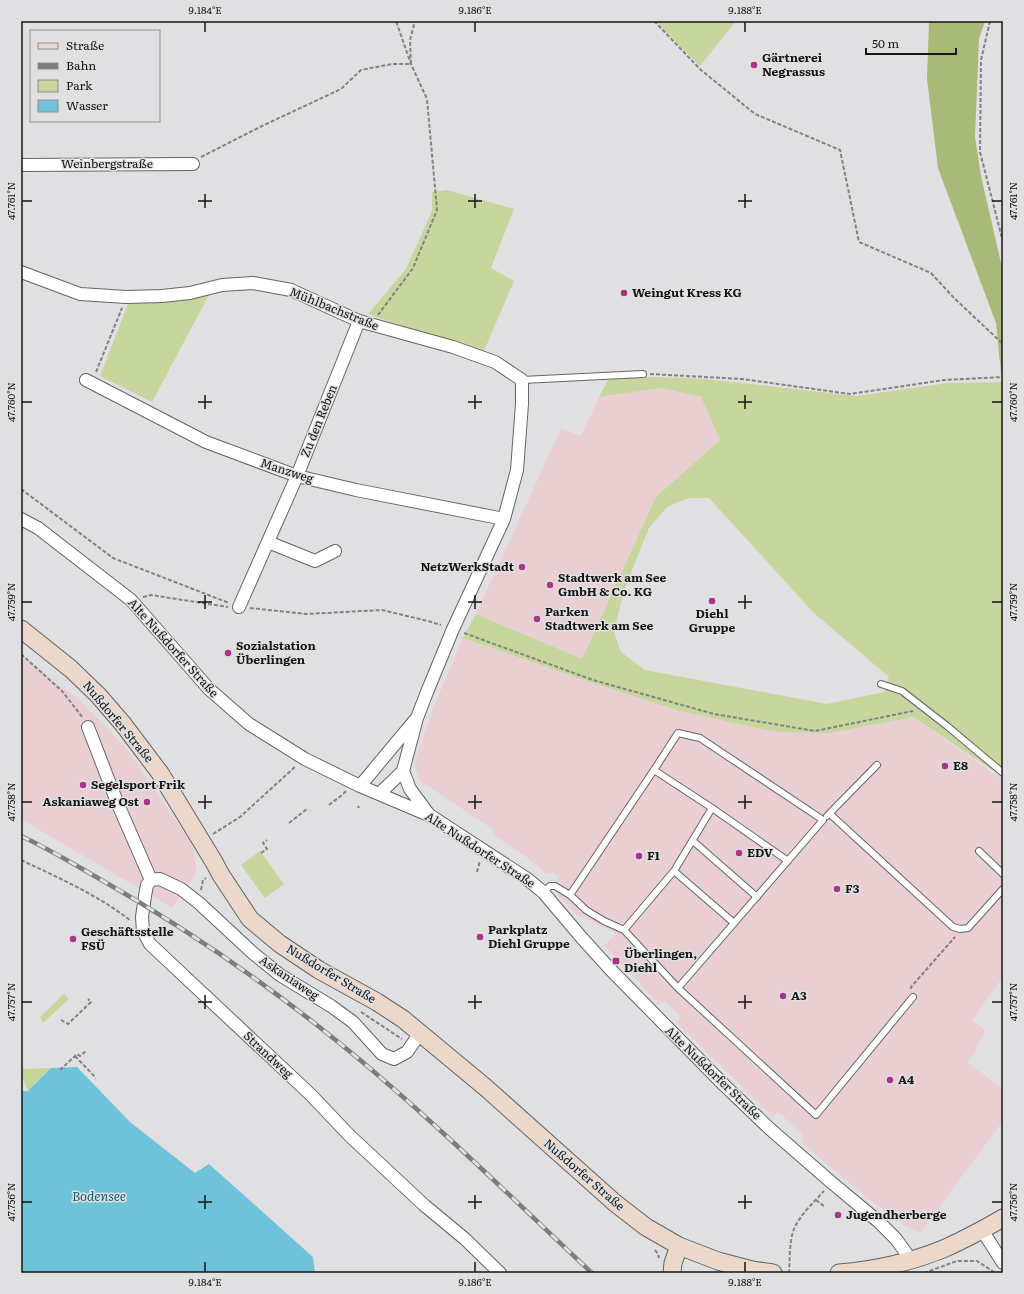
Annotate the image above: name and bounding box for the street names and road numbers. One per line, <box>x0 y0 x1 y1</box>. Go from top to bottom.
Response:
street label: Weinbergstraße <box>61 154 153 172</box>
street label: Mühlbachstraße <box>287 282 382 334</box>
street label: Zu den Reben <box>295 382 341 460</box>
street label: Manzweg <box>258 453 317 487</box>
street label: Alte Nußdorfer Straße <box>124 594 223 701</box>
street label: Nußdorfer Straße <box>79 677 158 766</box>
street label: Alte Nußdorfer Straße <box>422 807 539 892</box>
street label: Nußdorfer Straße <box>283 939 380 1007</box>
street label: Askaniaweg <box>256 950 323 1004</box>
street label: Alte Nußdorfer Straße <box>661 1021 766 1123</box>
street label: Strandweg <box>240 1027 298 1082</box>
street label: Nußdorfer Straße <box>540 1134 629 1214</box>

